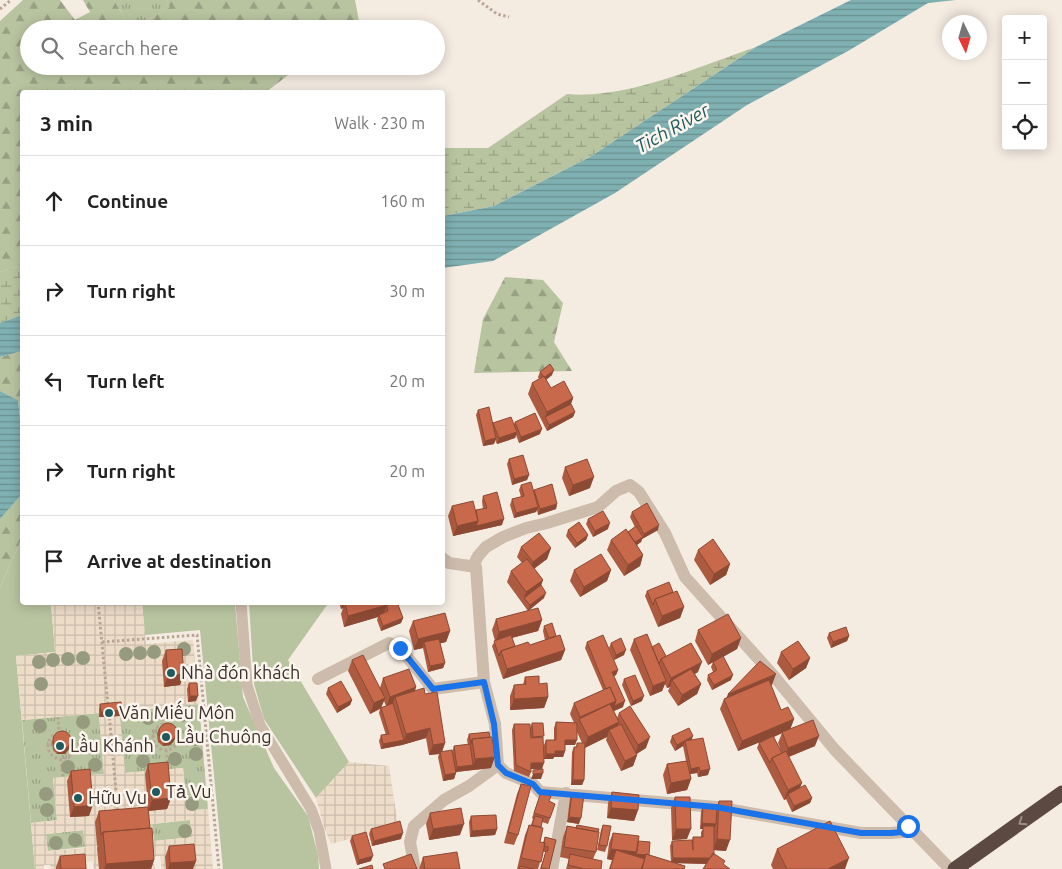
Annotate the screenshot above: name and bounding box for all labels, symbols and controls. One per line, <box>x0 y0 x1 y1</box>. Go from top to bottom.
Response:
north arrow <box>942 15 987 60</box>
map controls <box>1002 15 1047 150</box>
button: + <box>1002 15 1047 60</box>
search box <box>20 20 445 75</box>
icon: search <box>38 34 66 62</box>
text: Search here <box>78 37 178 59</box>
button: − <box>1002 60 1047 105</box>
water label: Tich River <box>631 98 713 157</box>
button: locate <box>1002 105 1047 150</box>
text: 3 min <box>40 111 93 135</box>
text: Walk · 230 m <box>334 114 425 132</box>
icon: ahead <box>40 187 68 215</box>
text: Continue <box>87 190 168 212</box>
text: 160 m <box>380 192 425 210</box>
icon: right <box>40 277 68 305</box>
text: Turn right <box>87 280 175 302</box>
text: 30 m <box>389 282 425 300</box>
icon: left <box>40 367 68 395</box>
text: Turn left <box>87 370 165 392</box>
text: 20 m <box>389 372 425 390</box>
icon: right <box>40 457 68 485</box>
text: Turn right <box>87 460 175 482</box>
text: 20 m <box>389 462 425 480</box>
icon: arrive <box>40 547 68 575</box>
text: Arrive at destination <box>87 550 272 572</box>
route end <box>389 637 412 660</box>
place label: Nhà đón khách <box>181 662 300 682</box>
marker: Nhà đón khách <box>165 667 177 679</box>
place label: Văn Miếu Môn <box>119 700 235 722</box>
marker: Văn Miếu Môn <box>103 707 115 719</box>
place label: Lầu Chuông <box>176 724 272 746</box>
marker: Lầu Chuông <box>160 731 172 743</box>
place label: Lầu Khánh <box>70 733 154 755</box>
marker: Lầu Khánh <box>54 740 66 752</box>
place label: Tả Vu <box>166 781 212 801</box>
marker: Tả Vu <box>150 786 162 798</box>
place label: Hữu Vu <box>88 787 147 807</box>
marker: Hữu Vu <box>72 792 84 804</box>
route start <box>897 815 920 838</box>
one-way arrow <box>1018 816 1028 825</box>

